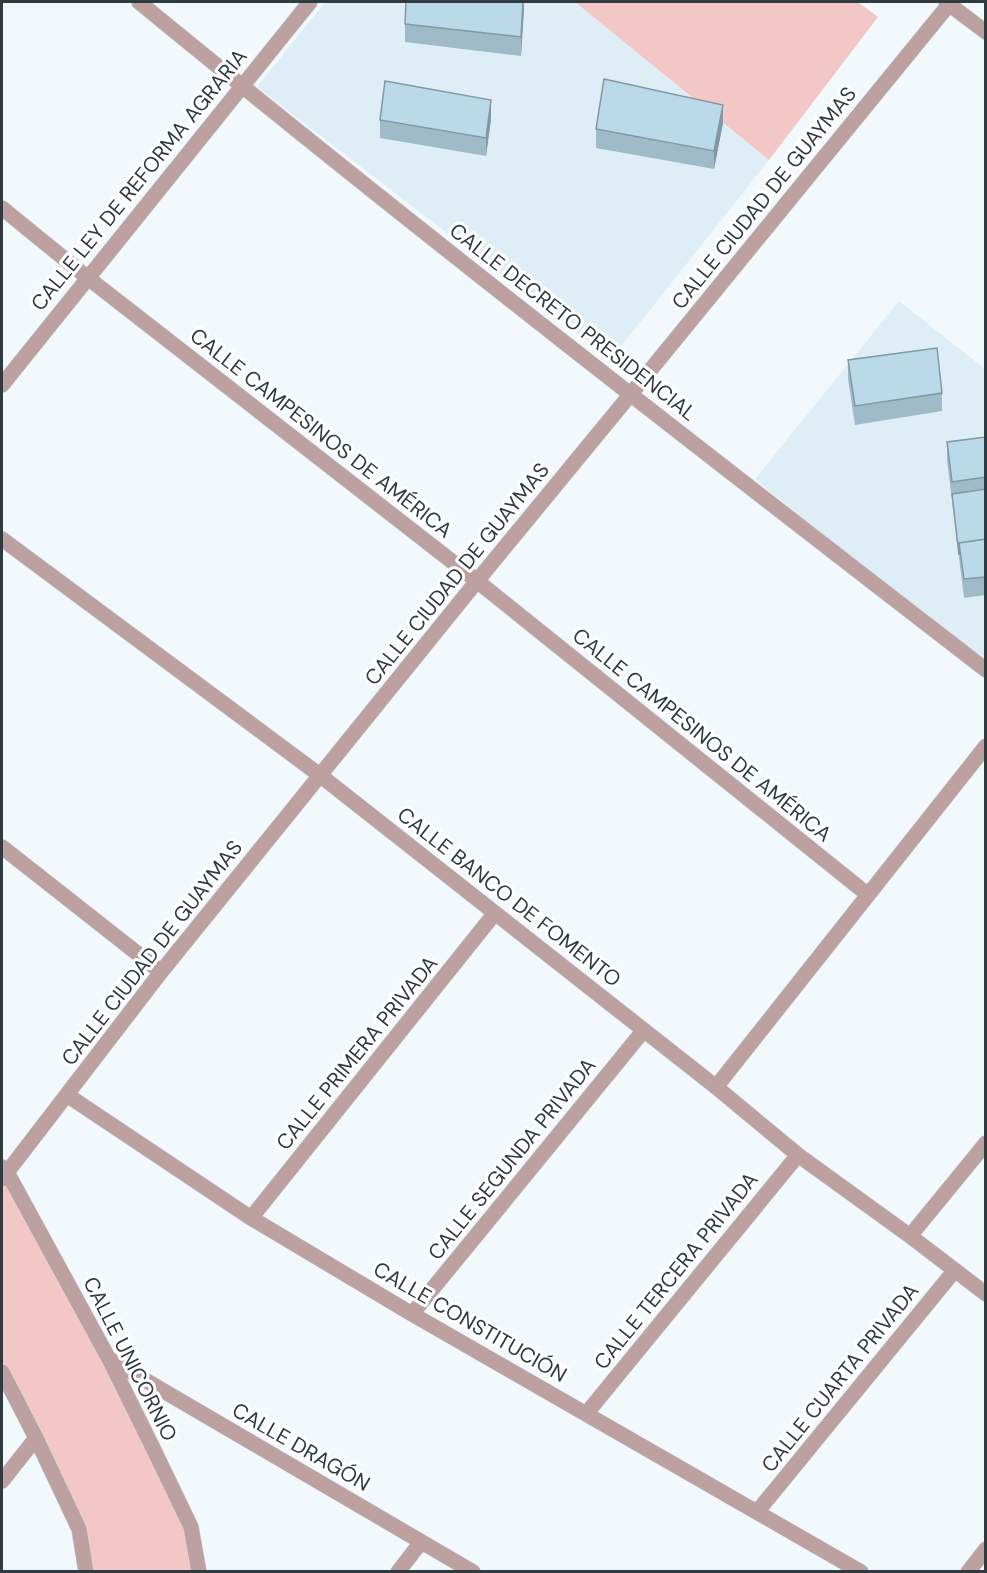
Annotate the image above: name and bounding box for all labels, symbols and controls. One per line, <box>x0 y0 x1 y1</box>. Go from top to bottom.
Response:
street label: CALLE LEY DE REFORMA AGRARIA <box>25 43 253 317</box>
street label: CALLE CIUDAD DE GUAYMAS <box>665 81 863 315</box>
street label: CALLE DECRETO PRESIDENCIAL <box>444 217 702 427</box>
street label: CALLE CAMPESINOS DE AMÉRICA <box>184 322 458 544</box>
street label: CALLE CIUDAD DE GUAYMAS <box>358 457 556 691</box>
street label: CALLE CAMPESINOS DE AMÉRICA <box>567 622 837 848</box>
street label: CALLE BANCO DE FOMENTO <box>391 801 627 993</box>
street label: CALLE CIUDAD DE GUAYMAS <box>55 835 249 1071</box>
street label: CALLE PRIMERA PRIVADA <box>270 950 444 1156</box>
street label: CALLE SEGUNDA PRIVADA <box>422 1052 602 1266</box>
street label: CALLE TERCERA PRIVADA <box>588 1167 764 1375</box>
street label: CALLE CONSTITUCIÓN <box>368 1255 572 1389</box>
street label: CALLE UNICORNIO <box>76 1272 184 1446</box>
street label: CALLE CUARTA PRIVADA <box>755 1278 925 1478</box>
street label: CALLE DRAGÓN <box>227 1396 375 1498</box>

